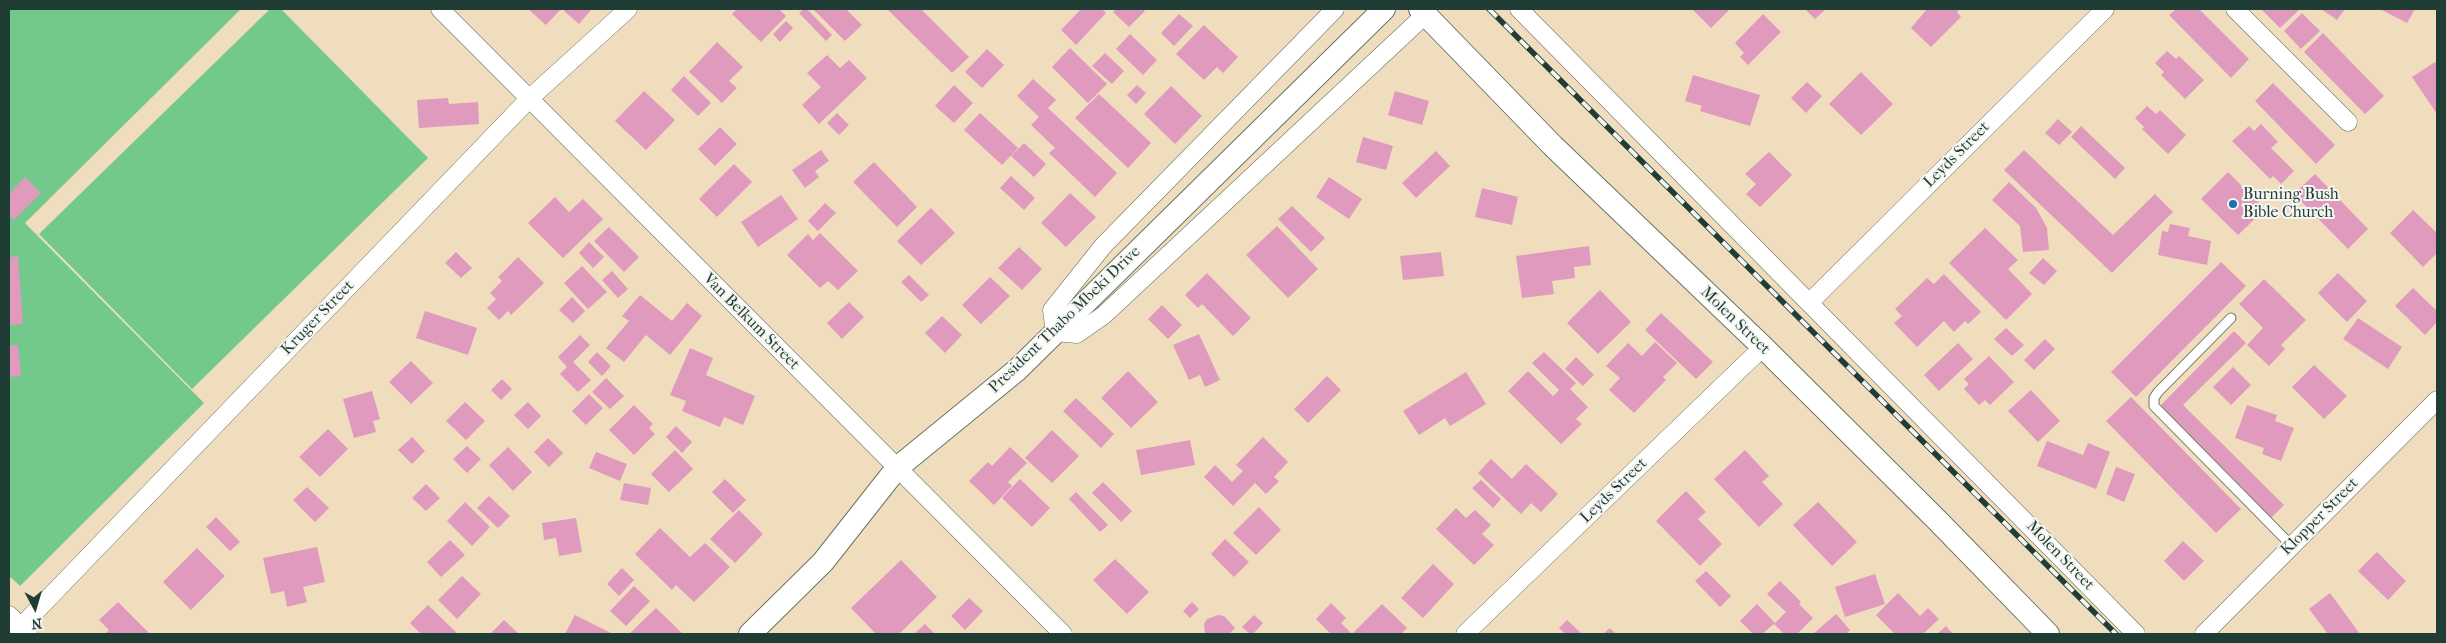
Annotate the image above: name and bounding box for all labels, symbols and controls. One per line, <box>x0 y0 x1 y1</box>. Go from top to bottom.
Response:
street label: Leyds Street <box>1920 118 1994 192</box>
place label: Burning Bush Bible Church <box>2243 185 2339 223</box>
marker: Burning Bush Bible Church <box>2227 198 2239 210</box>
street label: President Thabo Mbeki Drive <box>985 242 1145 398</box>
street label: Van Belkum Street <box>699 270 803 374</box>
street label: Kruger Street <box>278 277 358 359</box>
street label: Molen Street <box>1696 283 1774 359</box>
street label: Leyds Street <box>1577 454 1651 528</box>
street label: Klopper Street <box>2277 474 2363 560</box>
street label: Molen Street <box>2022 517 2098 595</box>
north arrow <box>10 583 60 633</box>
text: N <box>30 614 43 632</box>

